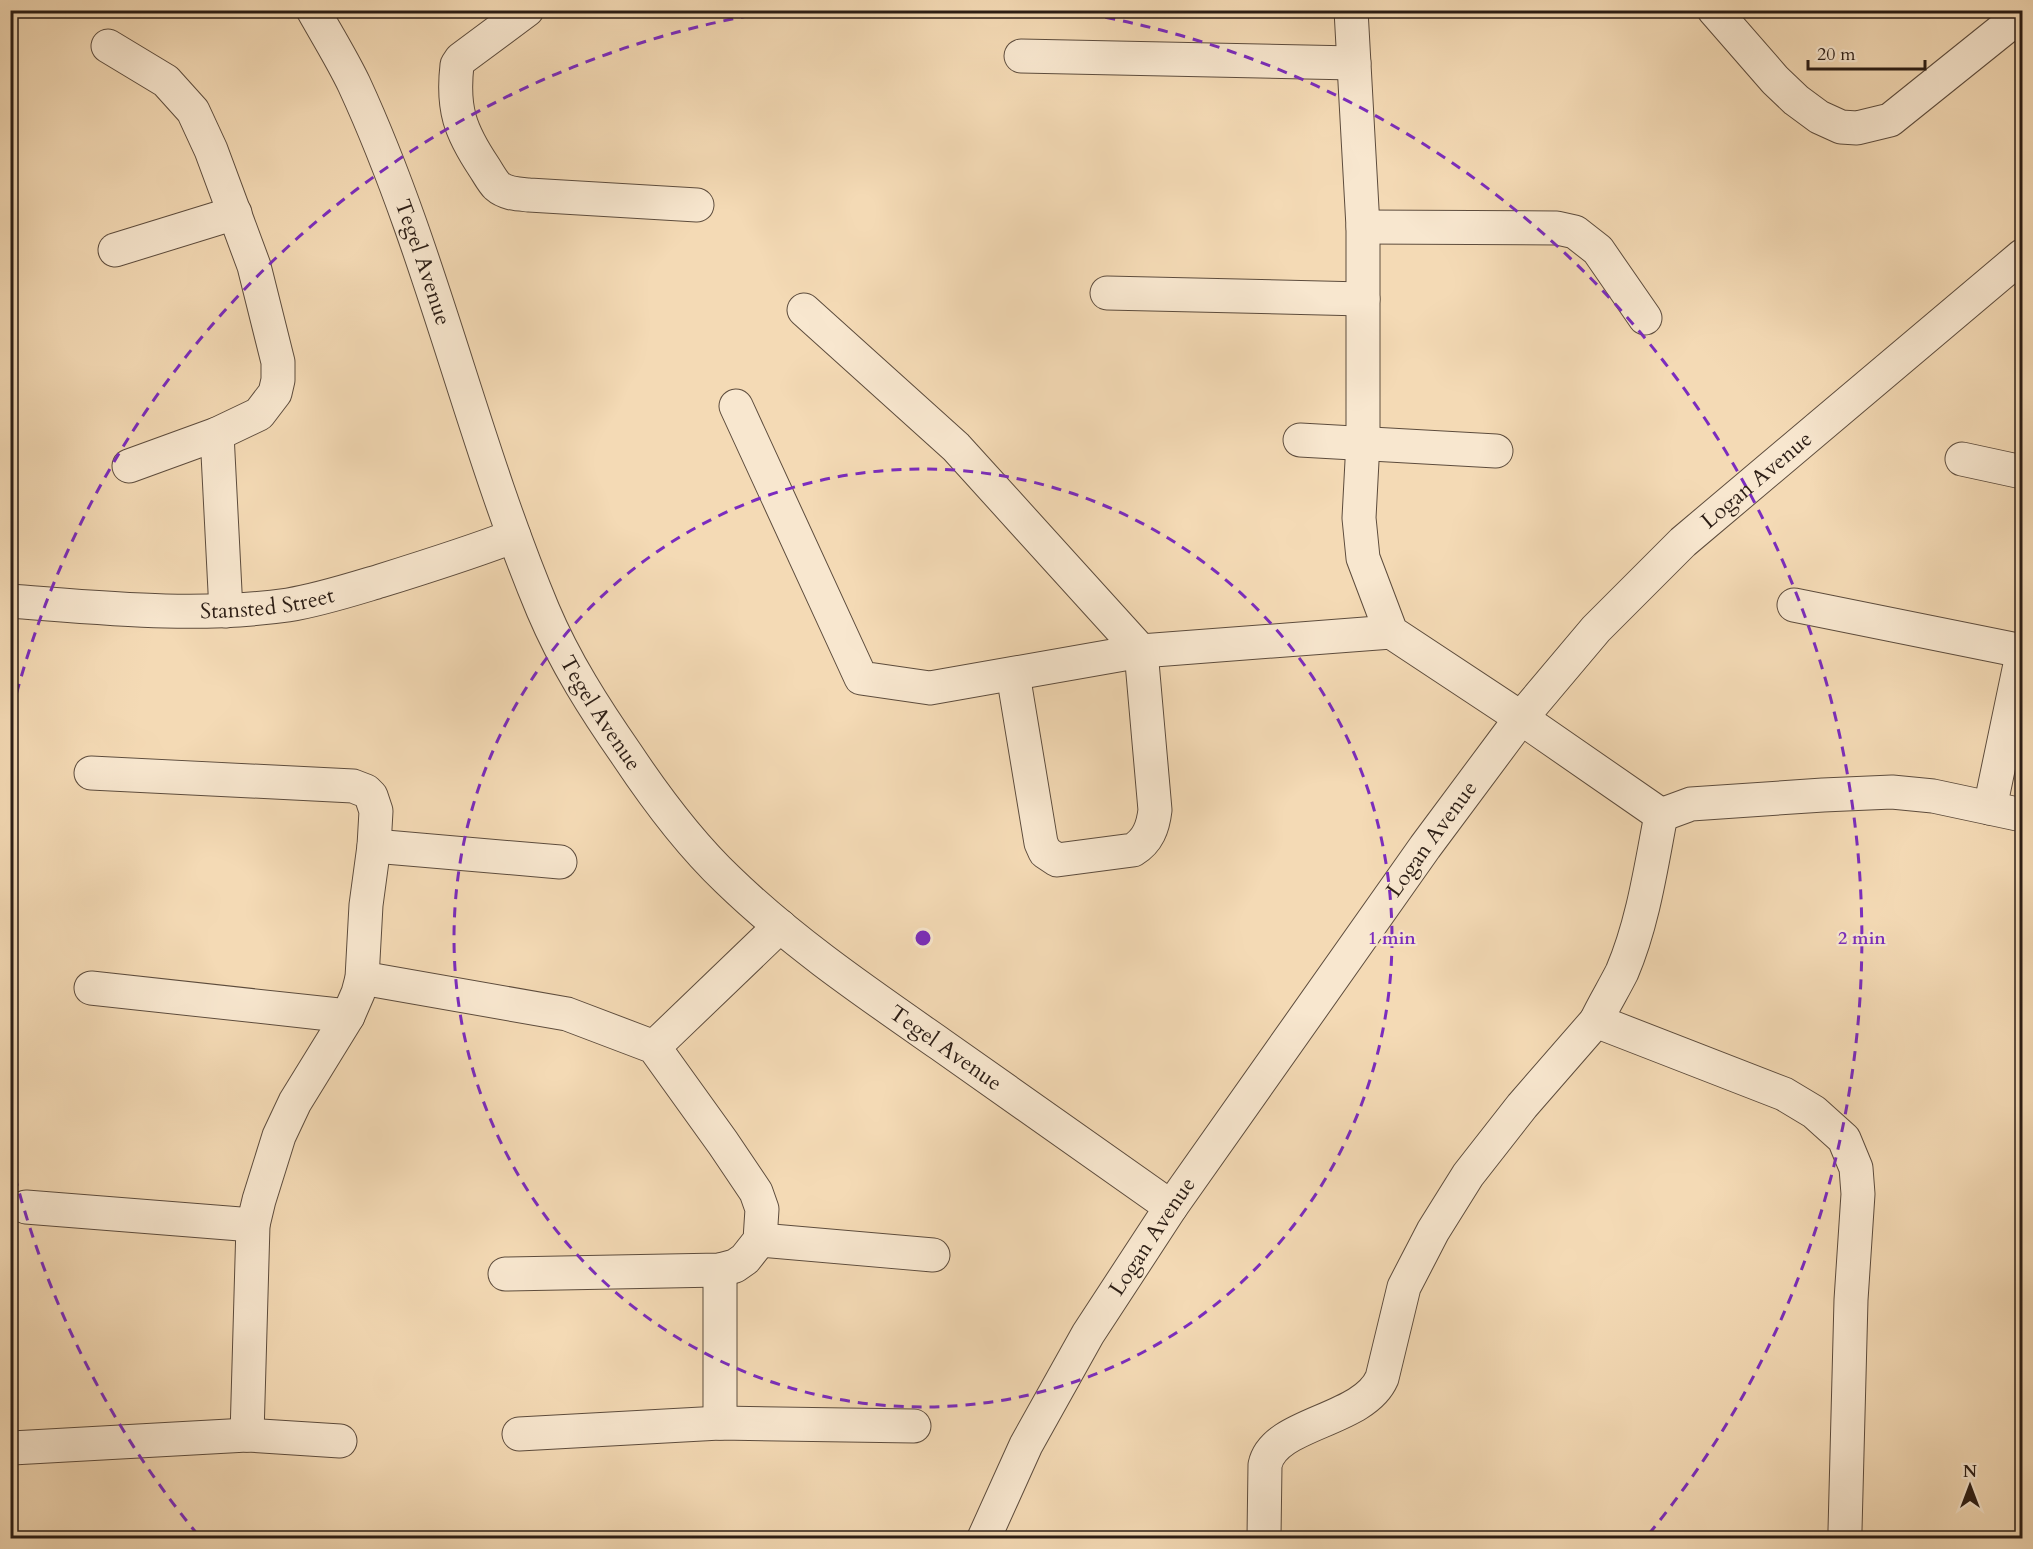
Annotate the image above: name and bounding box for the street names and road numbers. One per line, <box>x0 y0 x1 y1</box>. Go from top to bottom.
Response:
street label: Tegel Avenue <box>388 195 458 329</box>
street label: Logan Avenue <box>1695 424 1819 536</box>
street label: Stansted Street <box>200 580 338 626</box>
street label: Tegel Avenue <box>553 650 648 777</box>
street label: Logan Avenue <box>1379 775 1484 903</box>
street label: Tegel Avenue <box>883 998 1008 1098</box>
street label: Logan Avenue <box>1102 1171 1203 1302</box>

